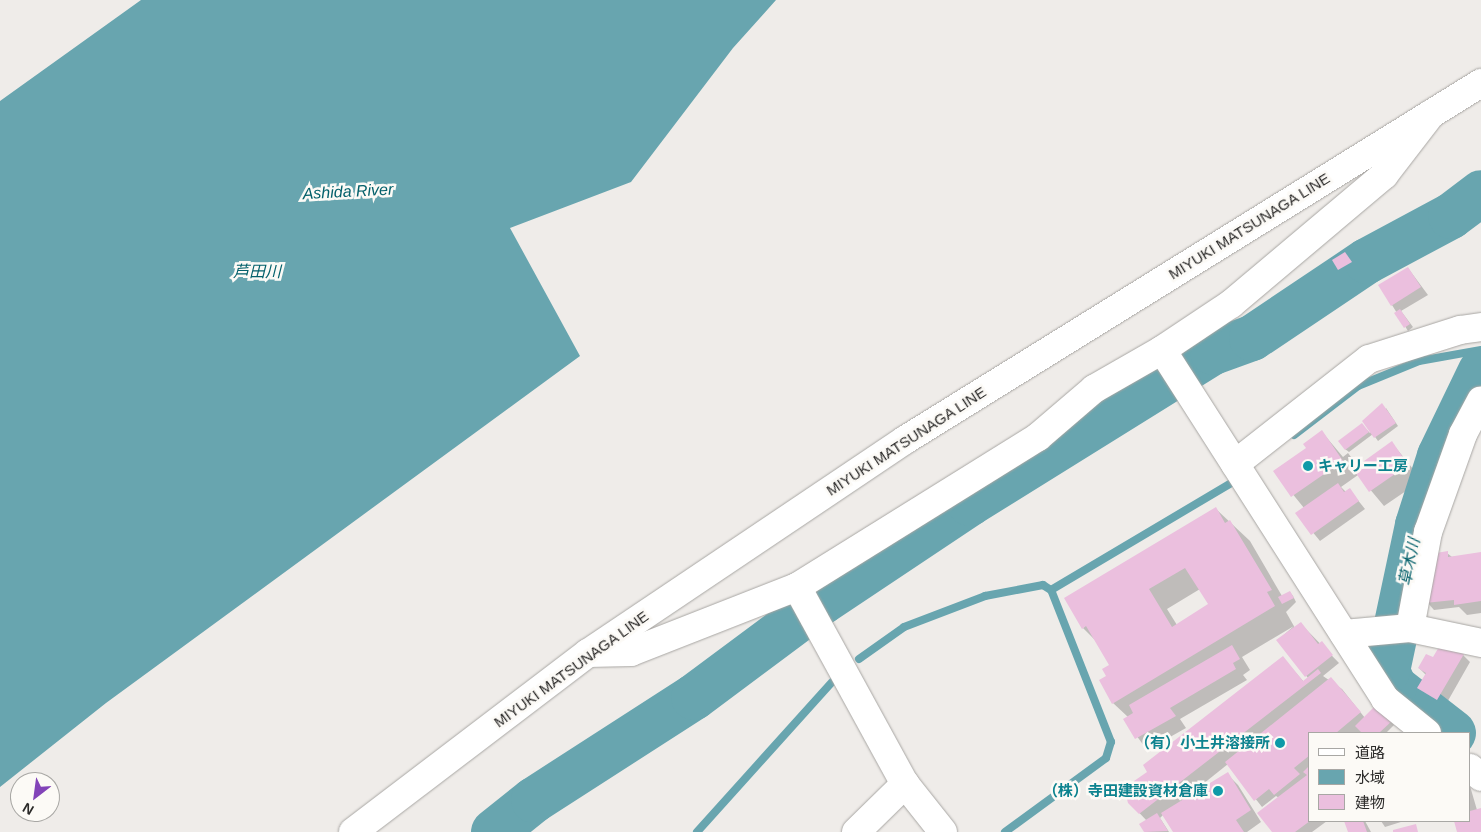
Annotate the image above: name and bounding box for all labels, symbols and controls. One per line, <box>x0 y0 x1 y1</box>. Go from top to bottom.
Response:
street label: MIYUKI MATSUNAGA LINE <box>1165 169 1333 283</box>
water label: Ashida River <box>302 180 394 204</box>
water label: 芦田川 <box>233 262 281 282</box>
street label: MIYUKI MATSUNAGA LINE <box>823 382 989 500</box>
place label: キャリー工房 <box>1318 457 1408 475</box>
marker: キャリー工房 <box>1302 460 1314 472</box>
water label: 草木川 <box>1396 537 1424 587</box>
street label: MIYUKI MATSUNAGA LINE <box>490 607 652 731</box>
legend <box>1308 732 1471 822</box>
place label: （有）小土井溶接所 <box>1135 734 1270 752</box>
marker: （有）小土井溶接所 <box>1274 737 1286 749</box>
text: 道路 <box>1355 744 1385 761</box>
text: 水域 <box>1355 769 1385 786</box>
north arrow <box>10 772 60 822</box>
place label: （株）寺田建設資材倉庫 <box>1043 782 1208 800</box>
marker: （株）寺田建設資材倉庫 <box>1212 785 1224 797</box>
text: 建物 <box>1355 794 1385 811</box>
text: N <box>20 800 36 819</box>

